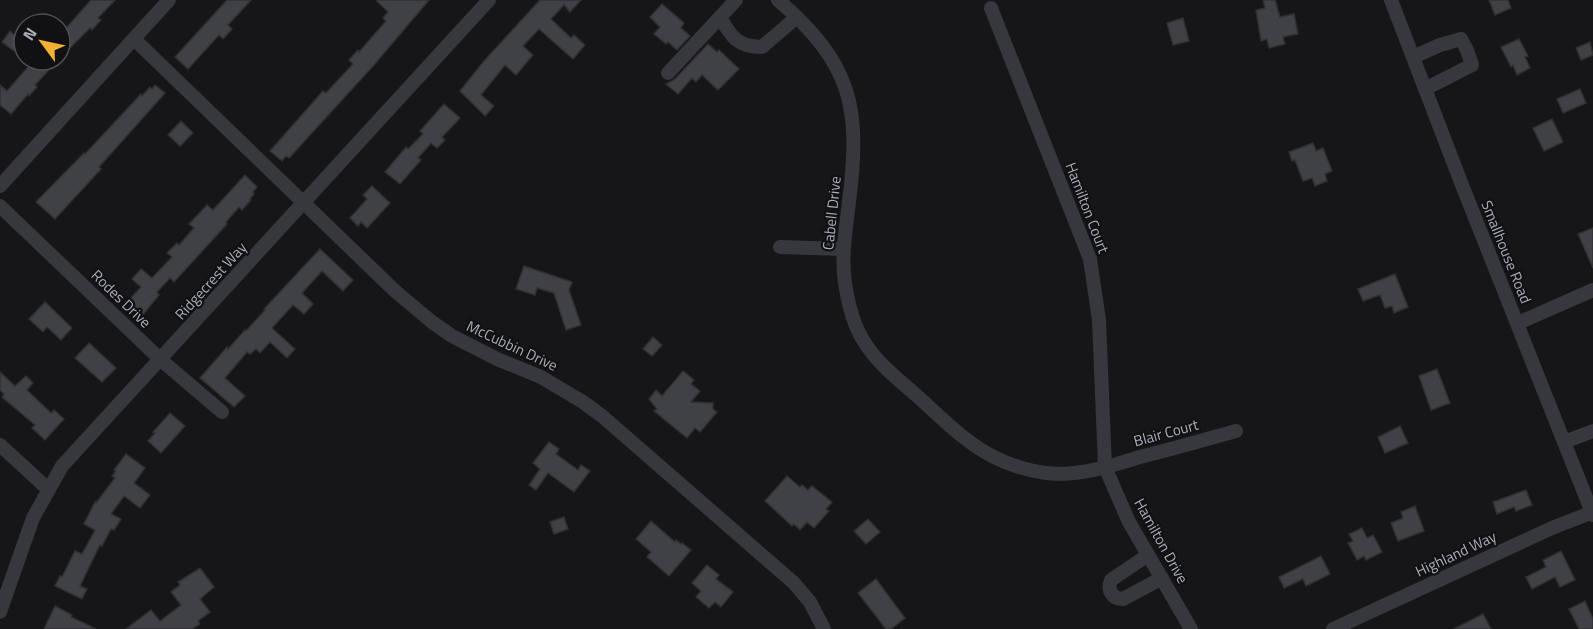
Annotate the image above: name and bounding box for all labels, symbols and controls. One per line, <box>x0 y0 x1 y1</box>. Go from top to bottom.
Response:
north arrow <box>12 12 72 72</box>
text: N <box>16 23 43 45</box>
street label: Hamilton Court <box>1060 159 1116 257</box>
street label: Cabell Drive <box>816 175 847 251</box>
street label: Smallhouse Road <box>1475 197 1538 307</box>
street label: Ridgecrest Way <box>169 236 252 325</box>
street label: Rodes Drive <box>86 264 157 333</box>
street label: McCubbin Drive <box>463 314 562 377</box>
street label: Blair Court <box>1131 413 1202 452</box>
street label: Hamilton Drive <box>1129 494 1194 588</box>
street label: Highland Way <box>1411 525 1500 582</box>

